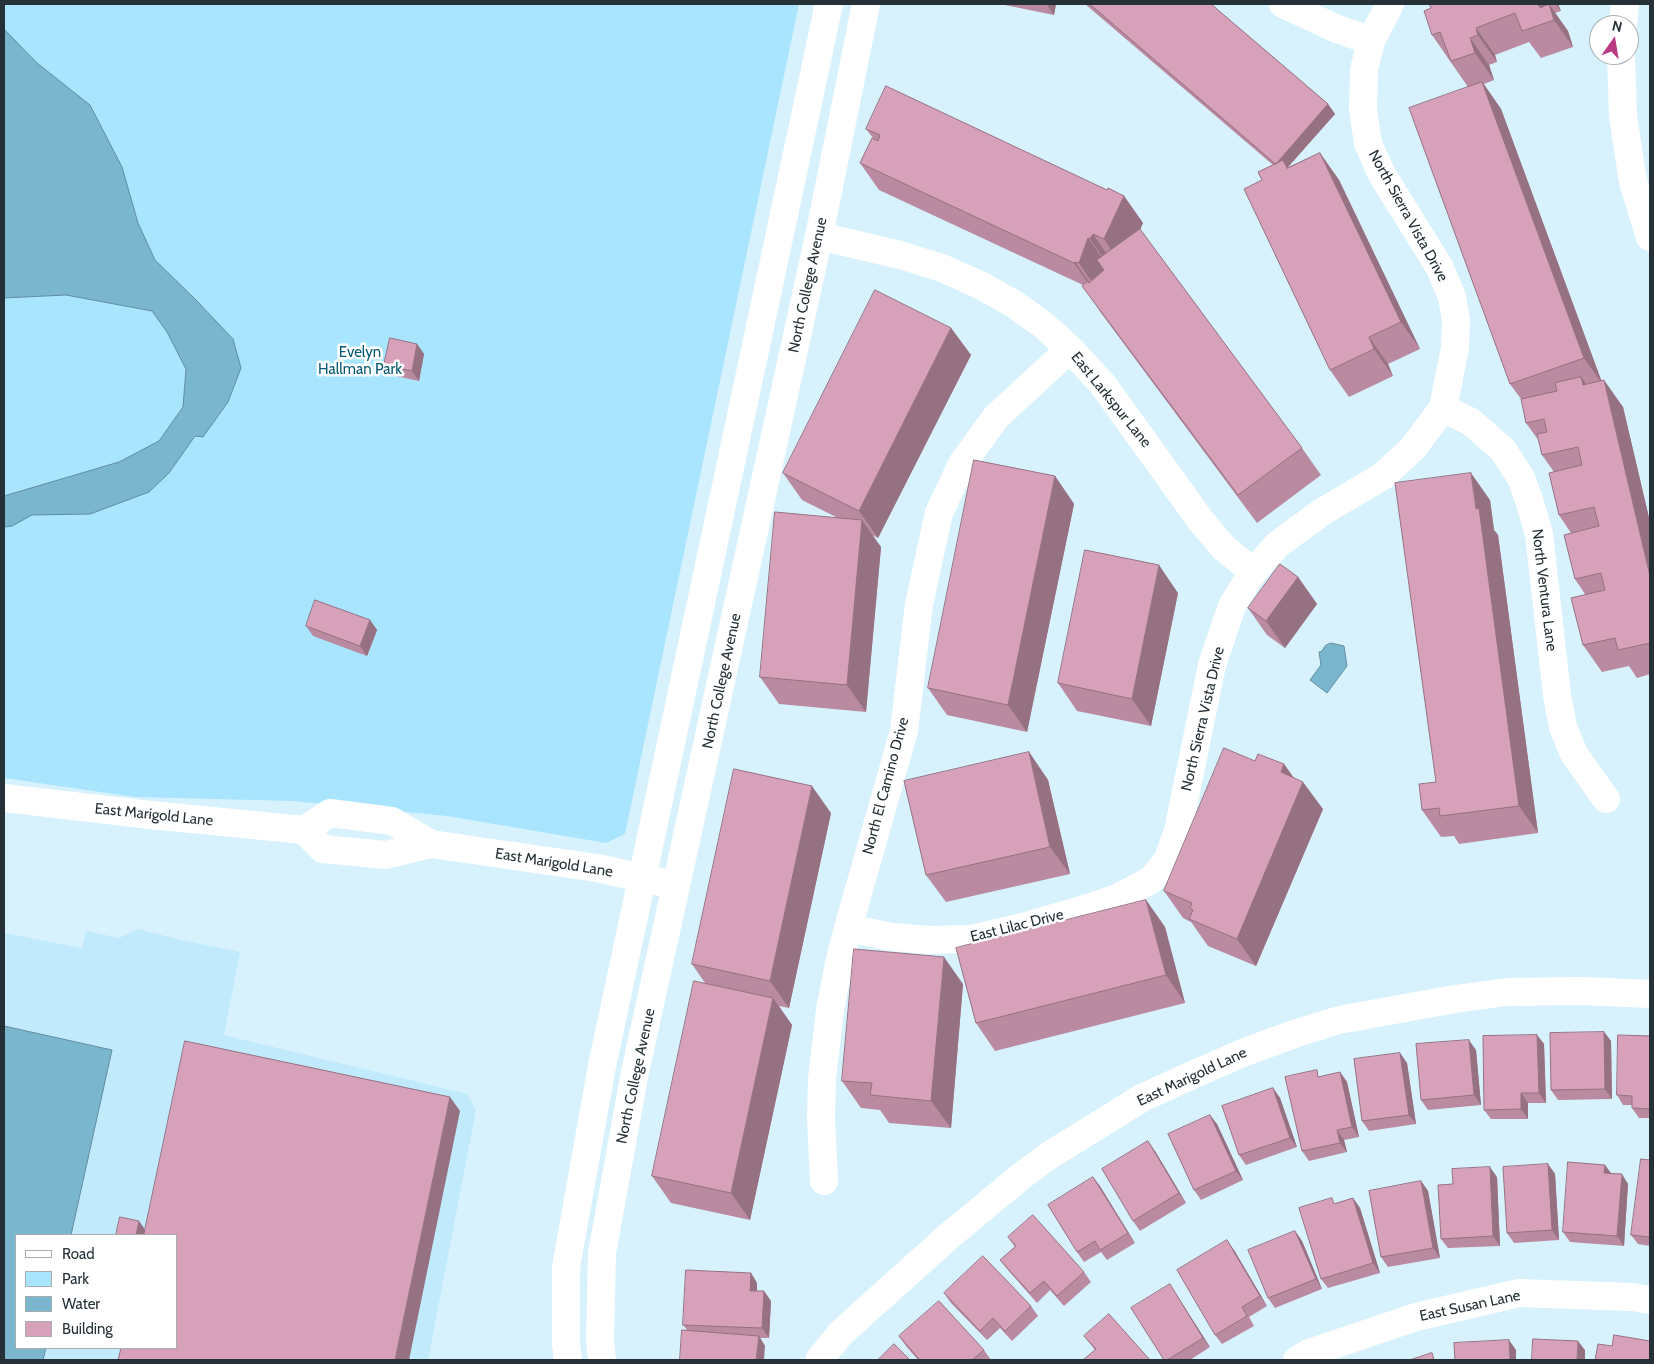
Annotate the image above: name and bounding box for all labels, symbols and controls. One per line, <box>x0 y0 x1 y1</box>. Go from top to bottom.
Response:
north arrow <box>1589 15 1639 65</box>
text: N <box>1610 16 1624 36</box>
street label: North Sierra Vista Drive <box>1364 147 1452 285</box>
street label: North College Avenue <box>785 216 831 354</box>
park label: Evelyn Hallman Park <box>318 344 402 379</box>
street label: East Larkspur Lane <box>1067 349 1155 451</box>
street label: North Ventura Lane <box>1528 528 1560 652</box>
street label: North College Avenue <box>699 612 745 750</box>
street label: North Sierra Vista Drive <box>1178 645 1228 793</box>
street label: North El Camino Drive <box>859 715 913 857</box>
street label: East Marigold Lane <box>94 800 214 830</box>
street label: East Marigold Lane <box>494 845 614 881</box>
street label: East Lilac Drive <box>969 906 1065 946</box>
street label: North College Avenue <box>613 1007 659 1145</box>
street label: East Marigold Lane <box>1134 1044 1250 1110</box>
legend <box>15 1234 178 1349</box>
text: Road <box>62 1245 95 1263</box>
text: Park <box>62 1270 89 1288</box>
street label: East Susan Lane <box>1418 1287 1522 1325</box>
text: Water <box>62 1295 100 1313</box>
text: Building <box>62 1320 113 1338</box>

